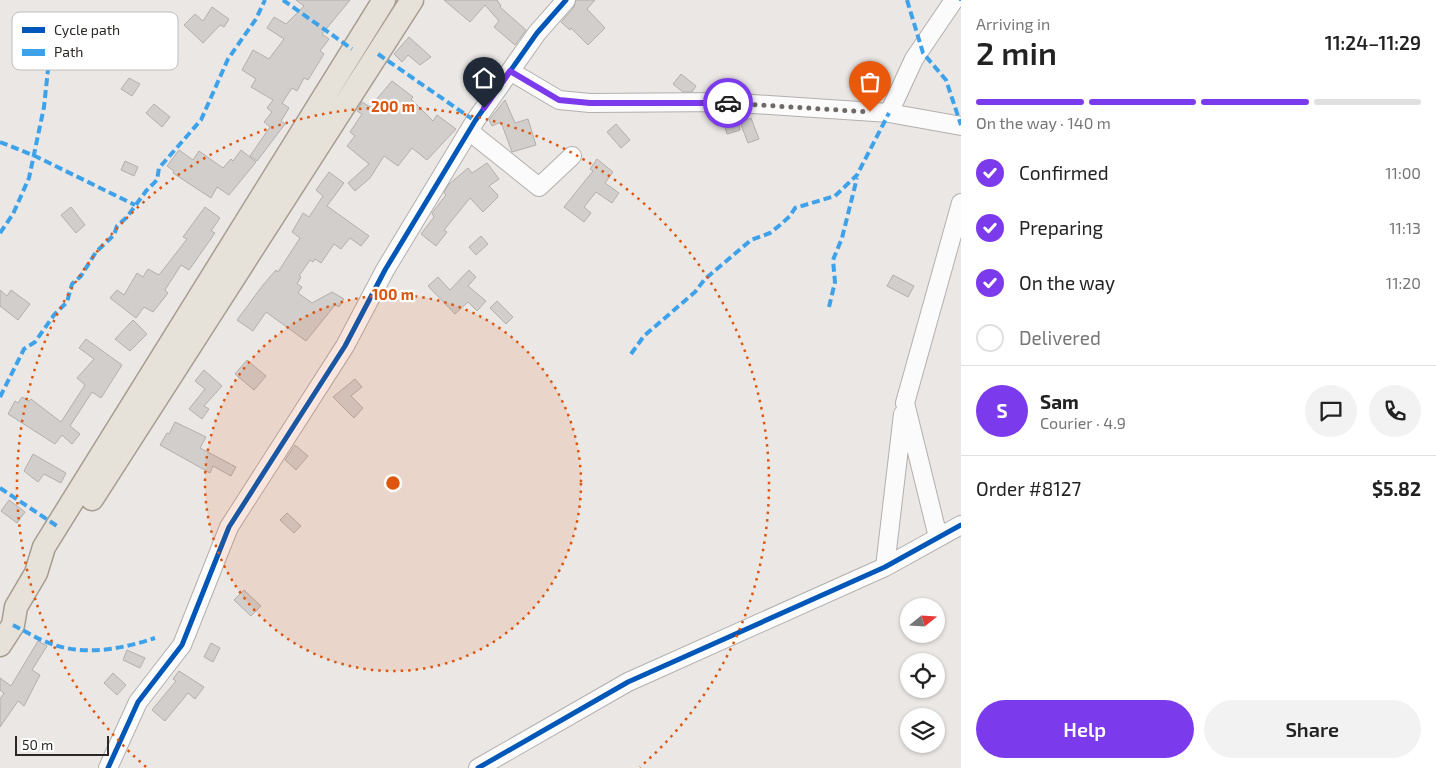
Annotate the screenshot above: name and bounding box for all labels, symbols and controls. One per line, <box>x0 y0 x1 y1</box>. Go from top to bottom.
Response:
legend <box>12 12 178 70</box>
text: Arriving in <box>976 14 1050 33</box>
text: Cycle path <box>54 21 120 38</box>
text: 11:24–11:29 <box>1325 31 1421 54</box>
text: 2 min <box>976 33 1057 71</box>
text: Path <box>54 43 83 60</box>
pin <box>463 57 505 108</box>
pin <box>849 61 891 112</box>
icon: home <box>470 64 498 92</box>
icon: bag <box>856 68 884 96</box>
courier <box>703 78 753 128</box>
icon: car <box>714 89 742 117</box>
text: 200 m <box>371 97 415 115</box>
text: On the way · 140 m <box>976 113 1111 132</box>
icon: check <box>976 159 1004 187</box>
text: Confirmed <box>1019 161 1109 184</box>
text: 11:00 <box>1385 163 1421 182</box>
icon: check <box>976 214 1004 242</box>
text: Preparing <box>1019 216 1103 239</box>
text: 11:13 <box>1389 218 1421 237</box>
icon: check <box>976 269 1004 297</box>
text: On the way <box>1019 271 1115 294</box>
text: 11:20 <box>1386 273 1421 292</box>
text: 100 m <box>372 285 414 303</box>
text: Delivered <box>1019 326 1101 349</box>
button: chat <box>1305 385 1357 437</box>
button: phone <box>1369 385 1421 437</box>
text: Sam <box>1040 390 1079 413</box>
text: S <box>996 399 1008 422</box>
text: Courier · 4.9 <box>1040 413 1126 432</box>
centre of rings <box>384 474 402 492</box>
text: Order #8127 <box>976 477 1081 500</box>
text: $5.82 <box>1372 477 1421 500</box>
north arrow <box>900 598 945 642</box>
map controls <box>900 598 945 753</box>
button: locate <box>900 653 945 698</box>
button: Help <box>976 700 1194 758</box>
button: Share <box>1204 700 1421 758</box>
button: layers <box>900 708 945 753</box>
scale bar <box>15 733 109 756</box>
text: 50 m <box>22 736 53 753</box>

